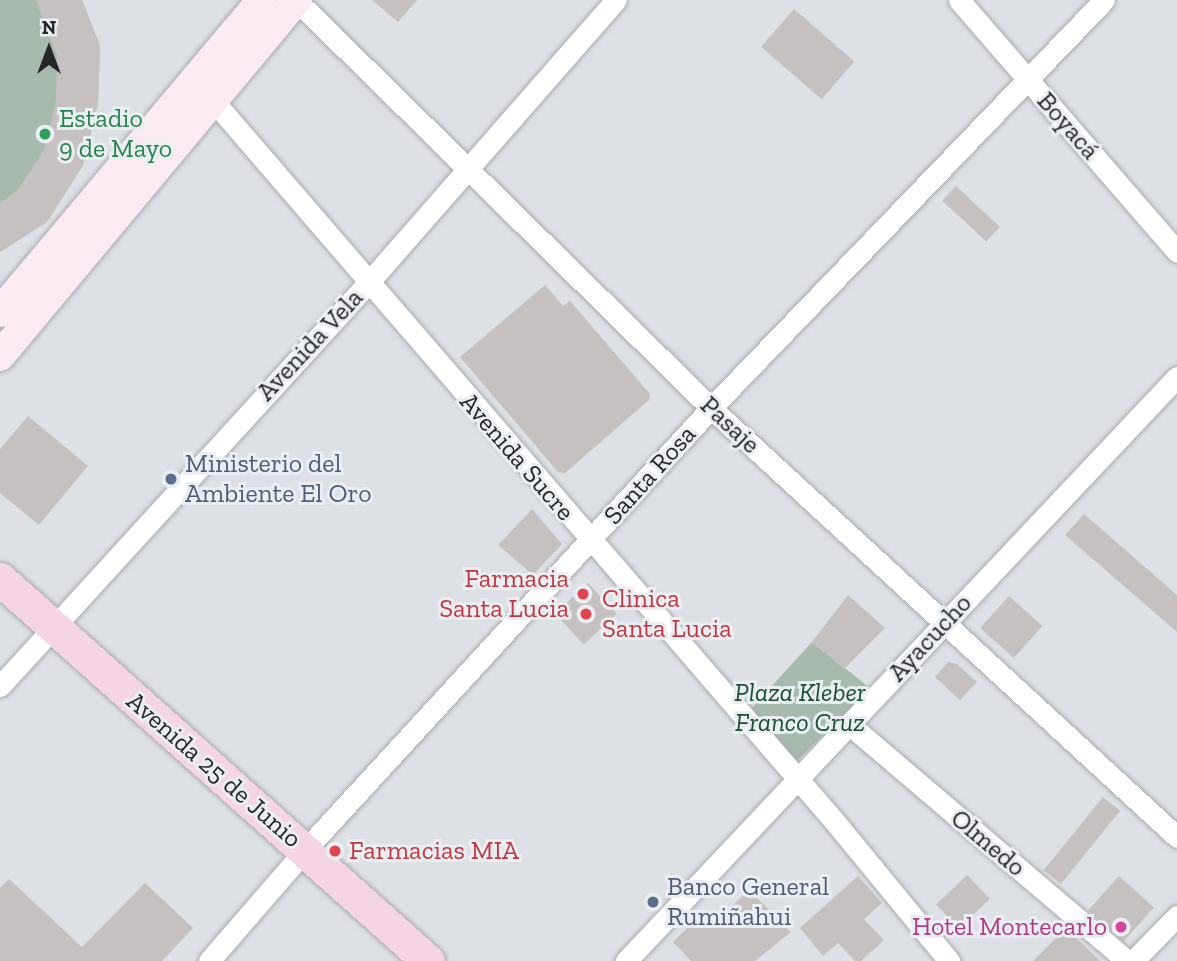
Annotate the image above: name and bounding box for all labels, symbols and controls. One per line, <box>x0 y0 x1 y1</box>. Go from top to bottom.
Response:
north arrow <box>14 14 84 84</box>
text: N <box>42 16 56 39</box>
street label: Boyacá <box>1030 86 1106 166</box>
place label: Estadio 9 de Mayo <box>59 103 172 164</box>
marker: Estadio 9 de Mayo <box>37 126 53 142</box>
street label: Avenida Vela <box>250 282 370 408</box>
street label: Avenida Sucre <box>453 387 581 527</box>
street label: Pasaje <box>694 390 766 460</box>
street label: Santa Rosa <box>597 419 703 531</box>
place label: Ministerio del Ambiente El Oro <box>185 448 372 510</box>
marker: Ministerio del Ambiente El Oro <box>163 471 179 487</box>
place label: Farmacia Santa Lucia <box>439 563 569 624</box>
place label: Clinica Santa Lucia <box>602 583 732 644</box>
marker: Farmacia Santa Lucia <box>575 586 591 602</box>
street label: Ayacucho <box>882 588 978 688</box>
marker: Clinica Santa Lucia <box>576 604 596 624</box>
park label: Plaza Kleber Franco Cruz <box>734 677 866 738</box>
street label: Avenida 25 de Junio <box>120 685 308 855</box>
street label: Olmedo <box>944 803 1032 883</box>
place label: Farmacias MIA <box>349 835 519 867</box>
marker: Farmacias MIA <box>327 843 343 859</box>
place label: Banco General Rumiñahui <box>667 871 829 932</box>
marker: Banco General Rumiñahui <box>645 894 661 910</box>
place label: Hotel Montecarlo <box>912 911 1107 943</box>
marker: Hotel Montecarlo <box>1113 919 1129 935</box>

